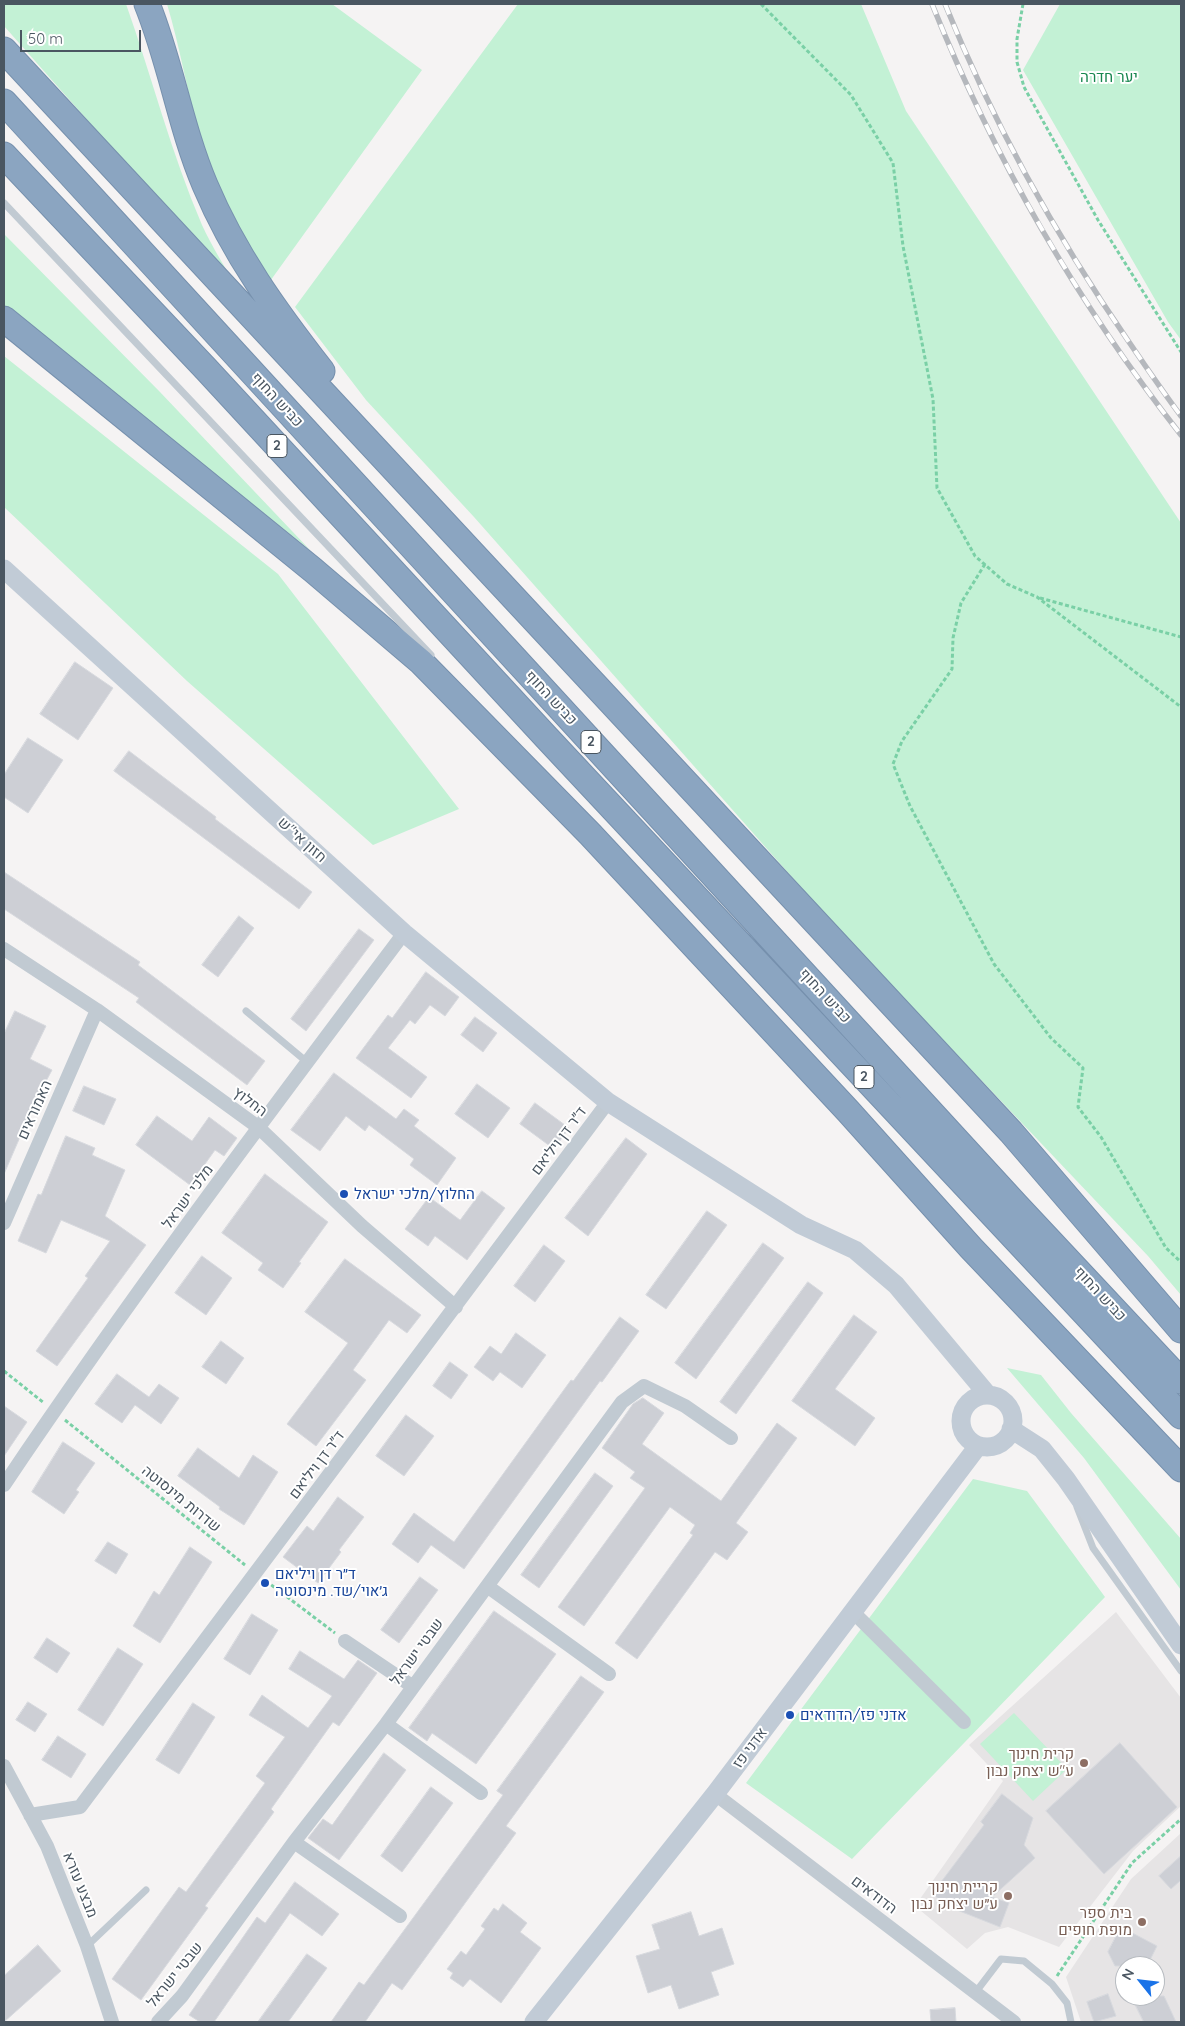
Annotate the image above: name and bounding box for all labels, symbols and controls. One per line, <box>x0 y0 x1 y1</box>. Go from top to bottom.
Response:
scale bar <box>22 20 144 52</box>
text: 50 m <box>28 29 63 48</box>
park label: יער חדרה <box>1080 68 1138 86</box>
street label: כביש החוף <box>247 369 307 431</box>
road number: 2 <box>267 434 287 458</box>
street label: כביש החוף <box>521 667 581 729</box>
road number: 2 <box>581 730 601 754</box>
street label: חזון אי"ש <box>274 814 330 866</box>
street label: כביש החוף <box>795 965 855 1027</box>
road number: 2 <box>854 1066 874 1088</box>
street label: האמוראים <box>14 1077 56 1143</box>
street label: החלוץ <box>229 1083 271 1121</box>
street label: ד״ר דן ויליאם <box>528 1103 590 1179</box>
street label: מלכי ישראל <box>159 1161 217 1233</box>
place label: החלוץ/מלכי ישראל <box>354 1185 475 1203</box>
marker: החלוץ/מלכי ישראל <box>338 1188 350 1200</box>
street label: כביש החוף <box>1070 1263 1130 1325</box>
street label: ד״ר דן ויליאם <box>286 1427 348 1503</box>
street label: שדרות מינסוטה <box>138 1462 224 1536</box>
place label: ד״ר דן ויליאם ג׳אוי/שד. מינסוטה <box>275 1565 388 1600</box>
marker: ד״ר דן ויליאם ג׳אוי/שד. מינסוטה <box>259 1577 271 1589</box>
street label: שבטי ישראל <box>387 1615 447 1689</box>
place label: אדני פז/הדודאים <box>800 1706 907 1724</box>
marker: אדני פז/הדודאים <box>784 1709 796 1721</box>
street label: אדני פז <box>729 1724 771 1772</box>
place label: קרית חינוך ע"ש יצחק נבון <box>986 1745 1074 1780</box>
marker: קרית חינוך ע"ש יצחק נבון <box>1078 1757 1090 1769</box>
street label: מבצע עזרא <box>59 1849 101 1921</box>
street label: הדודאים <box>848 1872 900 1918</box>
place label: קריית חינוך ע״ש יצחק נבון <box>911 1878 998 1913</box>
marker: קריית חינוך ע״ש יצחק נבון <box>1002 1890 1014 1902</box>
place label: בית ספר מופת חופים <box>1058 1904 1132 1939</box>
marker: בית ספר מופת חופים <box>1136 1916 1148 1928</box>
street label: שבטי ישראל <box>143 1939 207 2011</box>
north arrow <box>1115 1956 1165 2006</box>
text: N <box>1117 1965 1138 1983</box>

